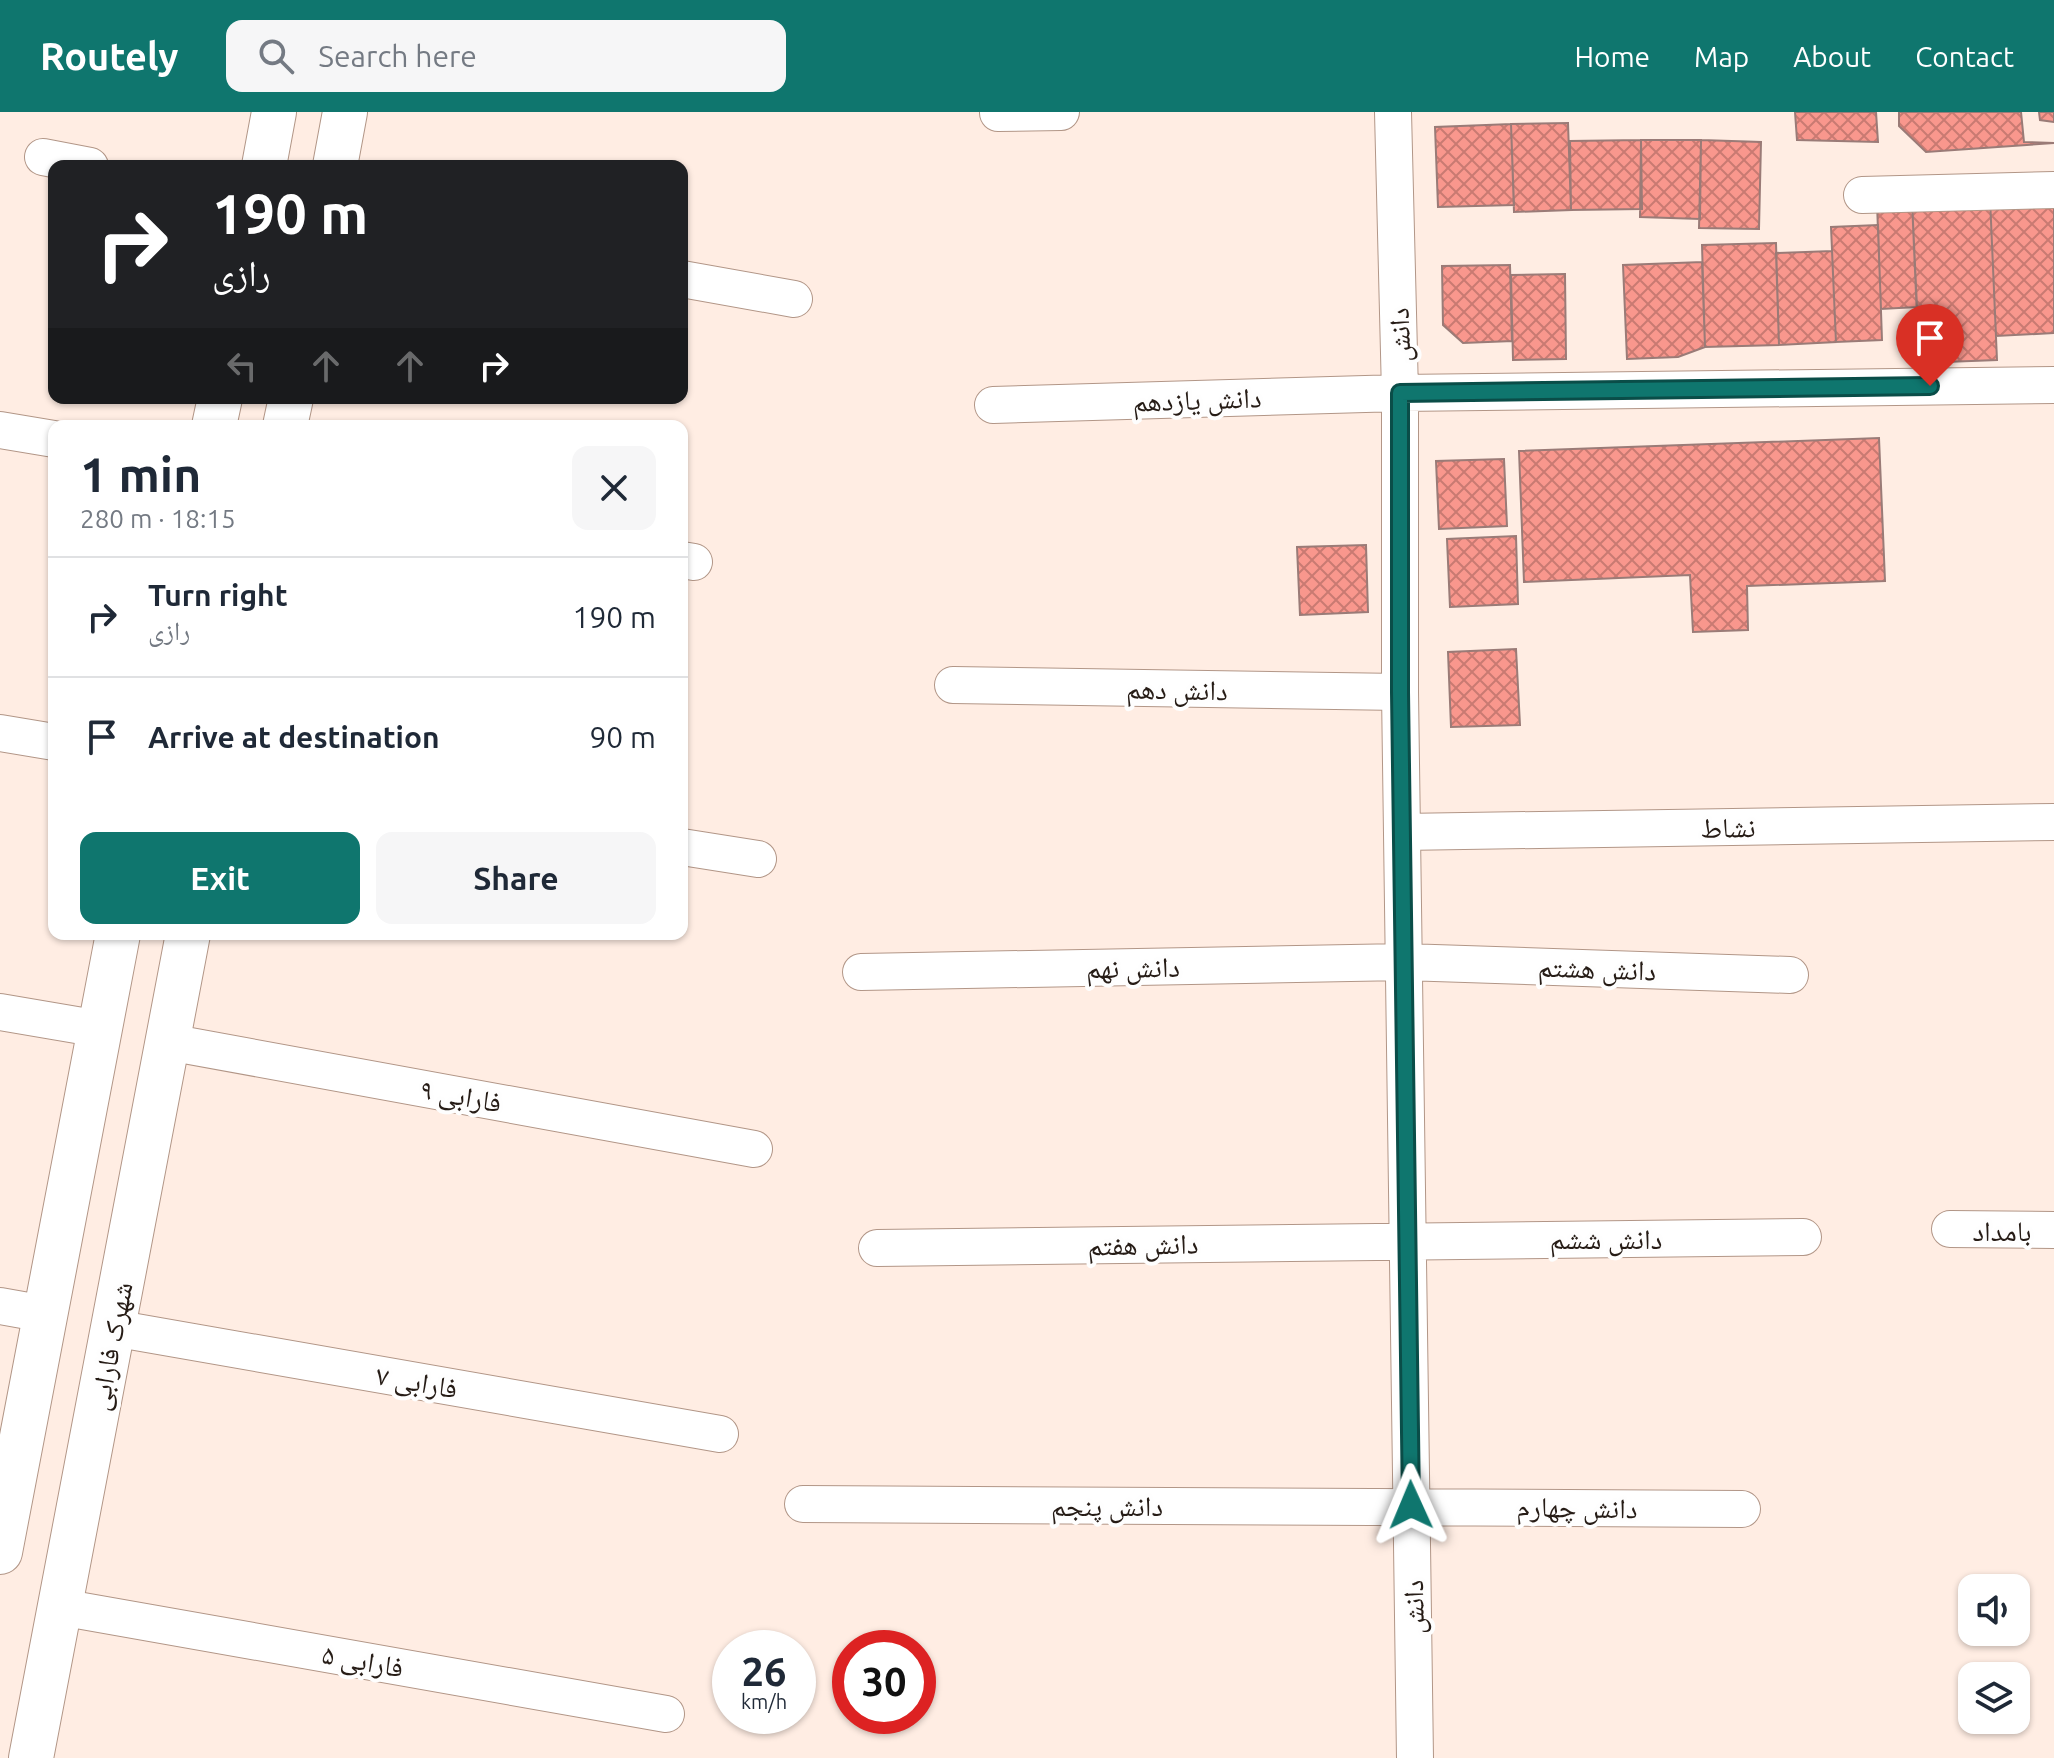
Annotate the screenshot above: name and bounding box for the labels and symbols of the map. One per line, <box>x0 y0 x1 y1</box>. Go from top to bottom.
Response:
pin <box>1896 304 1964 386</box>
street label: دانش <box>1383 307 1418 363</box>
street label: دانش یازدهم <box>1132 381 1262 421</box>
street label: دانش دهم <box>1126 673 1228 709</box>
street label: نشاط <box>1700 811 1756 843</box>
street label: دانش هشتم <box>1537 950 1657 990</box>
street label: دانش نهم <box>1086 951 1180 987</box>
street label: فارابی ۹ <box>417 1073 504 1120</box>
street label: بامداد <box>1972 1215 2032 1246</box>
street label: دانش ششم <box>1550 1223 1662 1258</box>
street label: دانش هفتم <box>1087 1228 1199 1264</box>
street label: شهرک فارابی <box>82 1279 141 1413</box>
street label: فارابی ۷ <box>373 1359 460 1406</box>
position arrow <box>1369 1463 1453 1547</box>
street label: دانش پنجم <box>1051 1490 1163 1525</box>
street label: دانش چهارم <box>1516 1490 1638 1528</box>
street label: دانش <box>1397 1579 1432 1634</box>
speed limit sign: 30 <box>832 1630 936 1734</box>
street label: فارابی ۵ <box>319 1638 406 1685</box>

